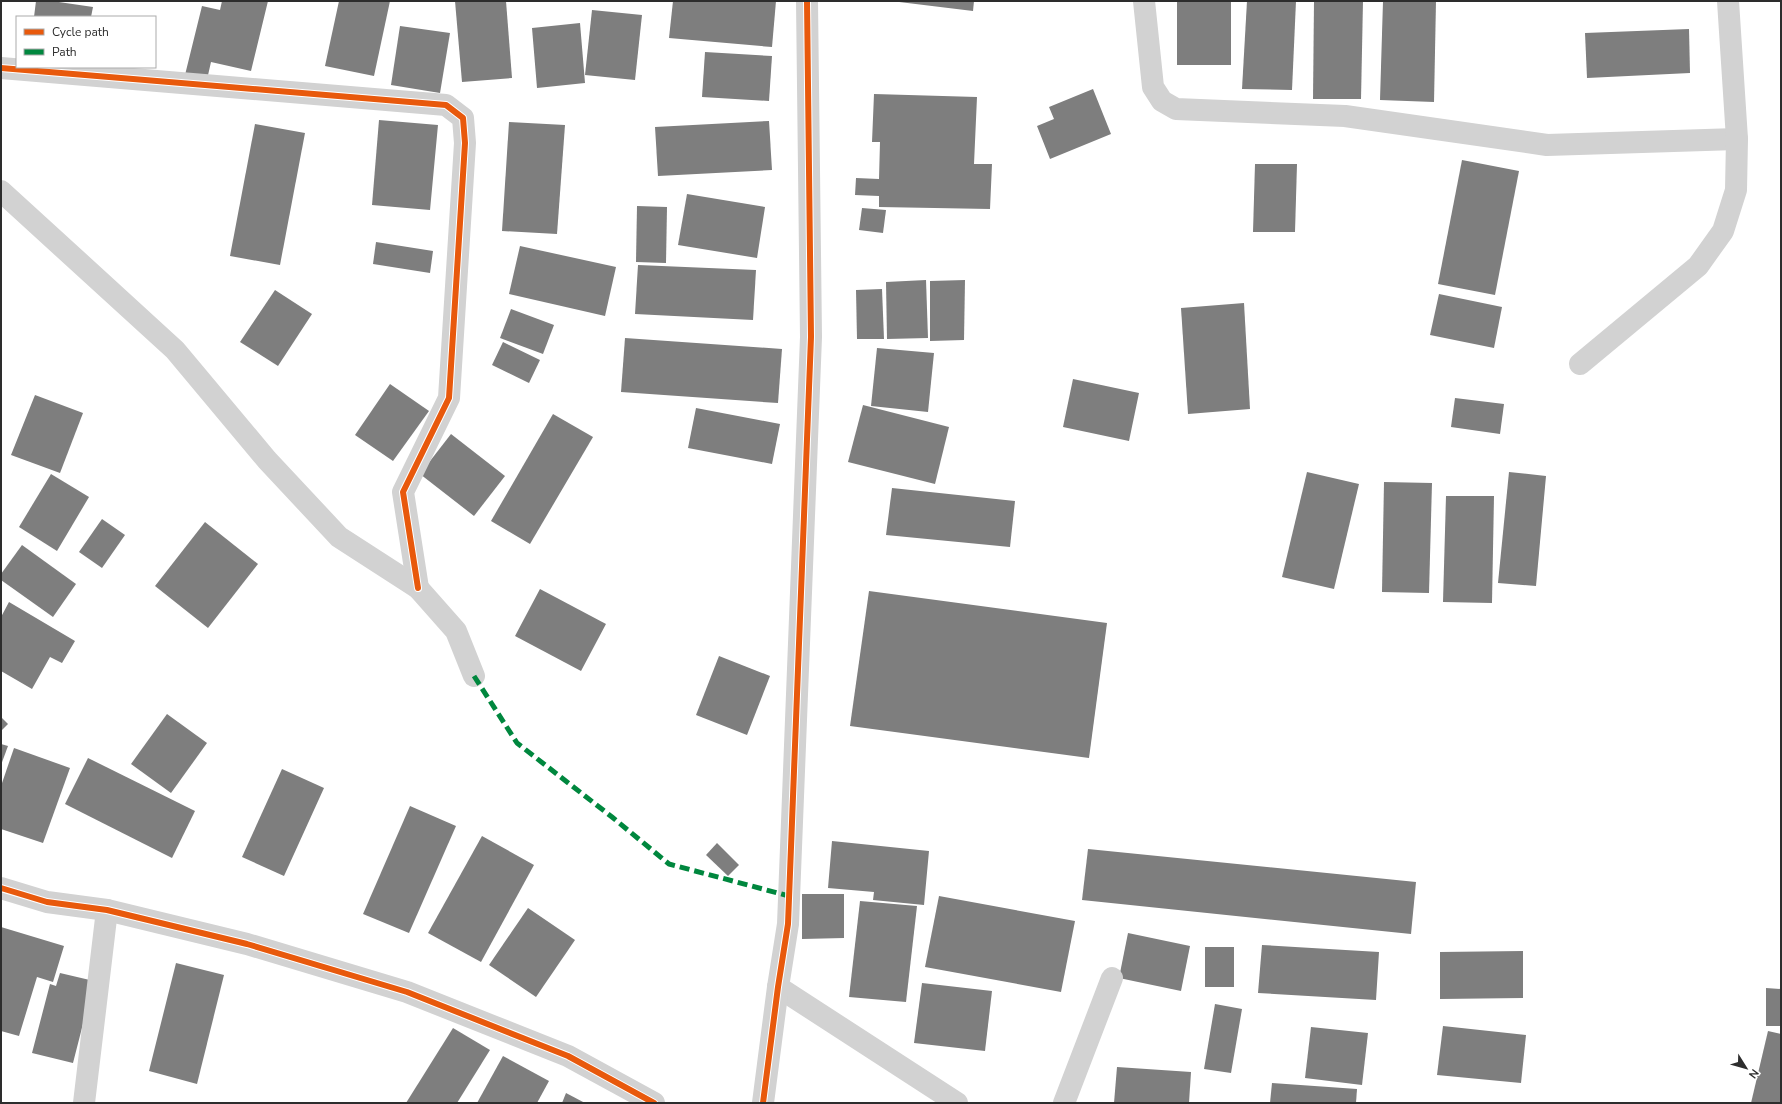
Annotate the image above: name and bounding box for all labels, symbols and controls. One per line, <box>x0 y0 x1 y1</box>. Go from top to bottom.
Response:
legend <box>16 16 156 68</box>
text: Cycle path <box>52 24 109 40</box>
text: Path <box>52 44 77 60</box>
north arrow <box>1726 1048 1766 1088</box>
text: N <box>1745 1066 1762 1082</box>

